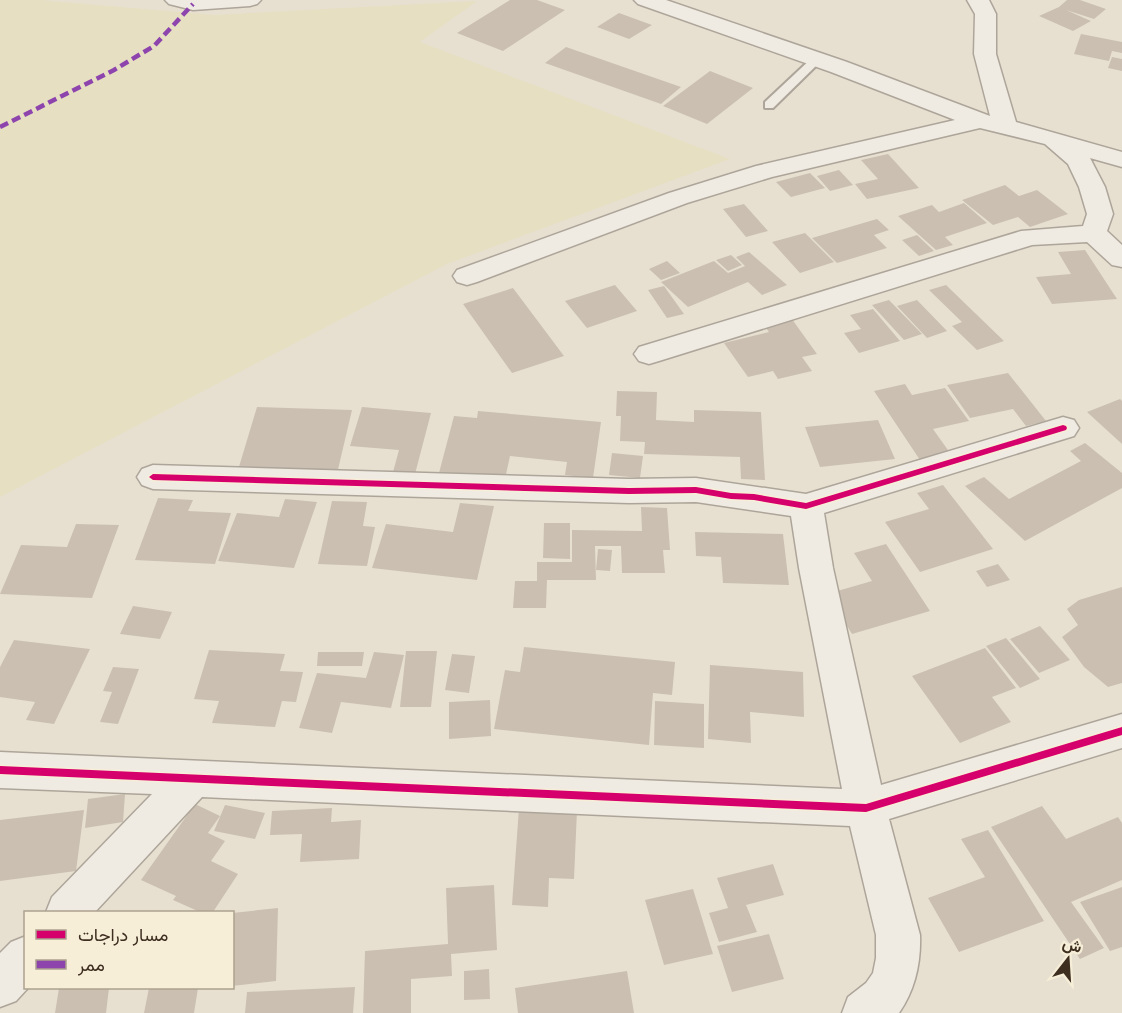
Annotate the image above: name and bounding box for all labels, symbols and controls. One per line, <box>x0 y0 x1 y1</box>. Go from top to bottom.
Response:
legend <box>24 911 234 989</box>
text: مسار دراجات <box>78 924 168 946</box>
north arrow <box>1038 929 1098 989</box>
text: ش <box>1060 933 1084 957</box>
text: ممر <box>77 954 105 976</box>

